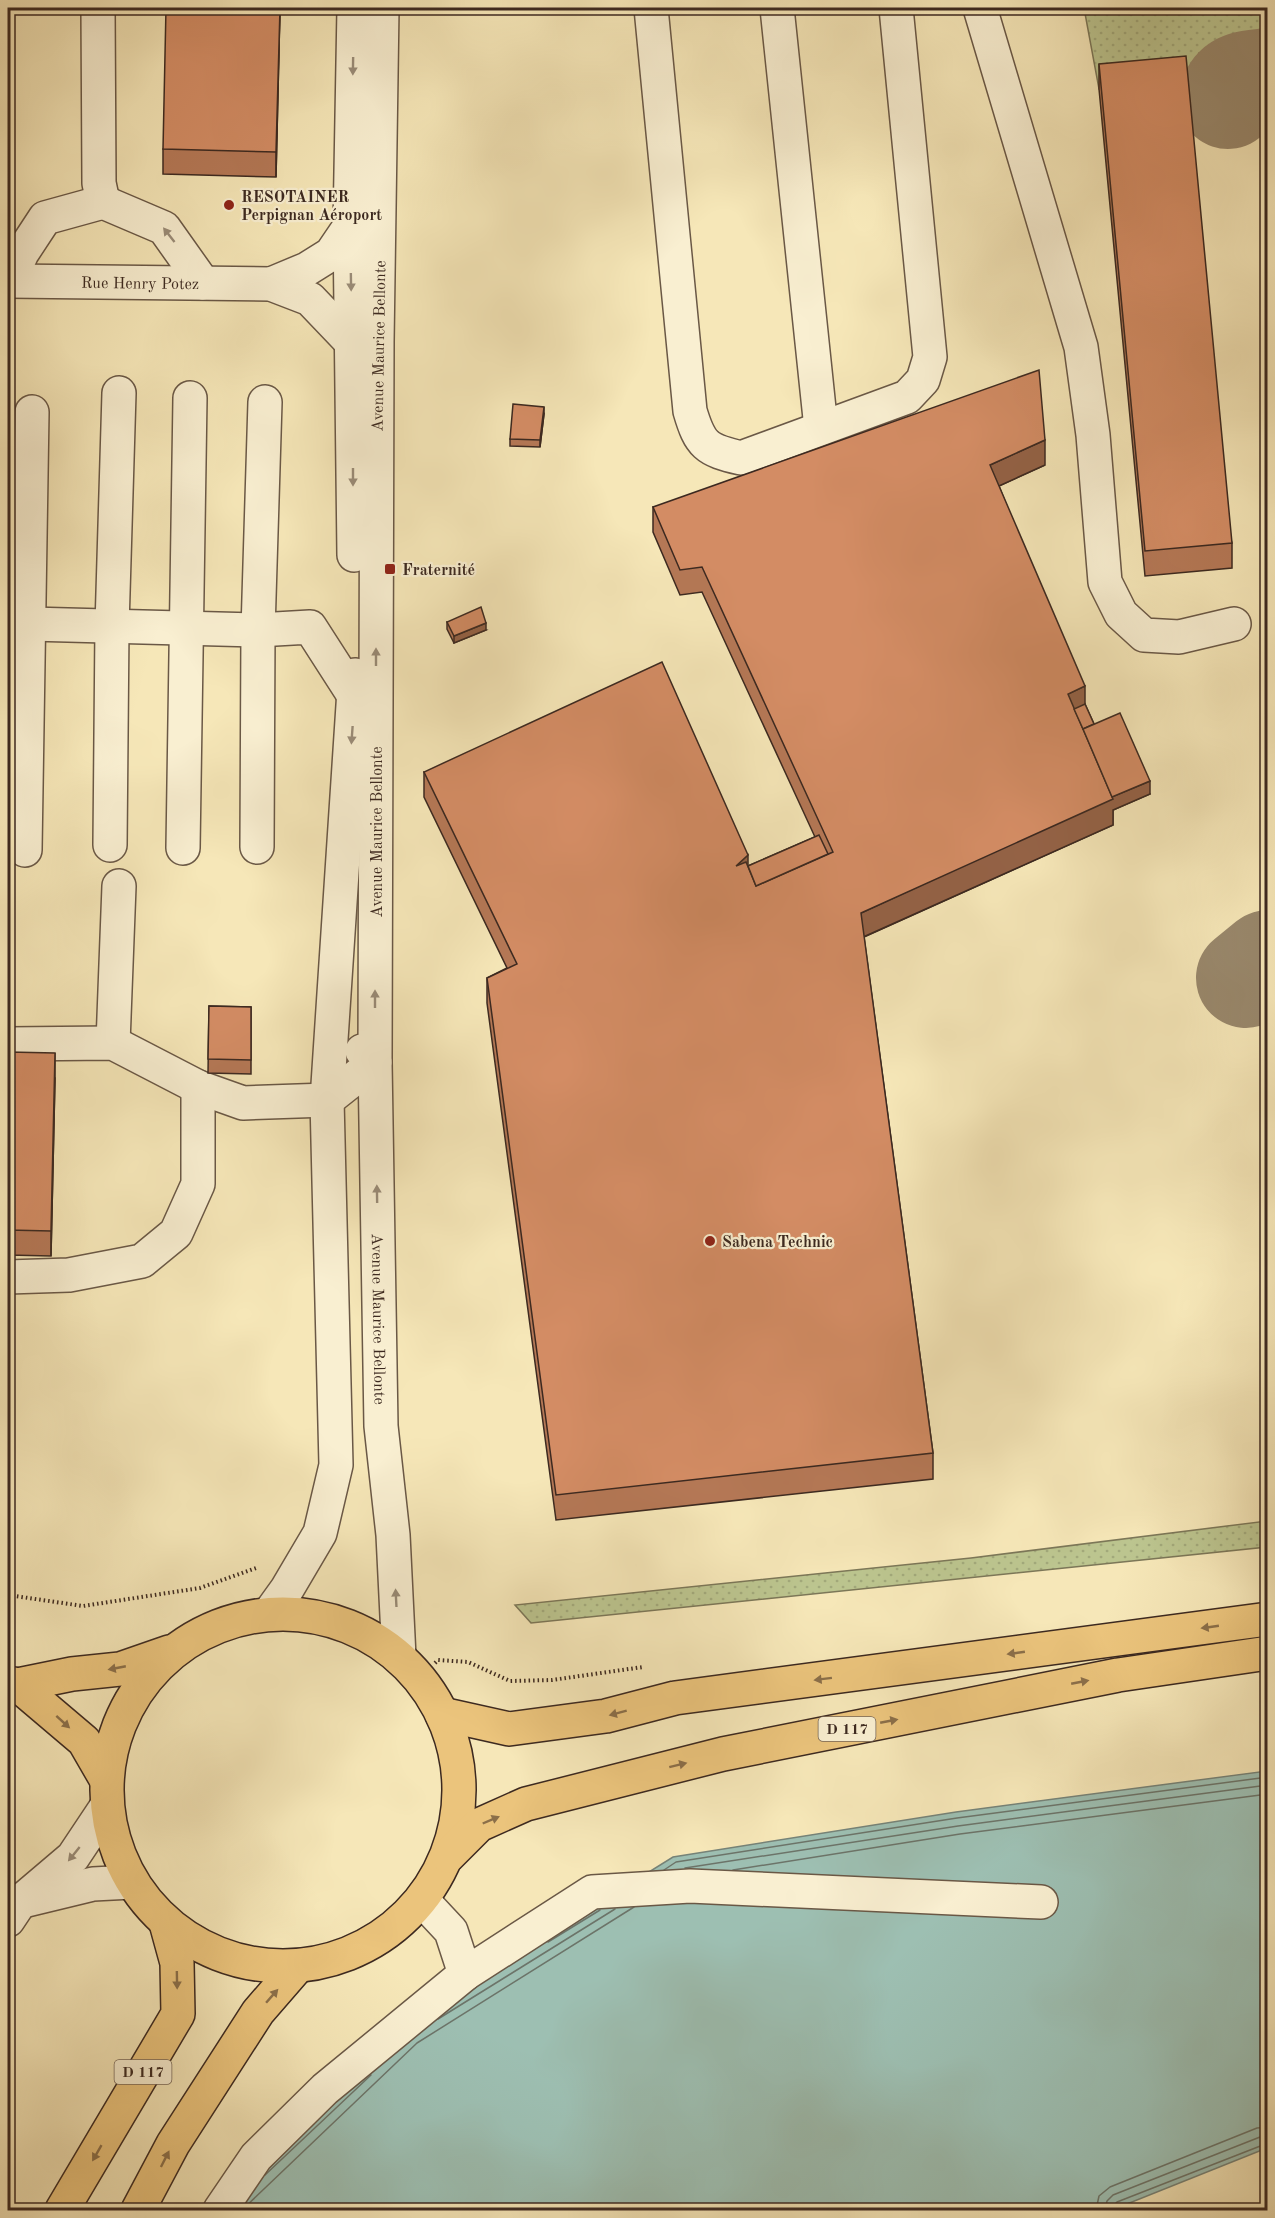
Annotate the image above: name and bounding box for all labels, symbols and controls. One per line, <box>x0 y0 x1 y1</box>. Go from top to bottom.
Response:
one-way arrow <box>348 56 358 75</box>
place label: RESOTAINER Perpignan Aéroport <box>241 190 382 224</box>
marker: RESOTAINER Perpignan Aéroport <box>222 198 236 212</box>
one-way arrow <box>163 228 175 243</box>
street label: Avenue Maurice Bellonte <box>371 260 389 432</box>
one-way arrow <box>346 272 356 291</box>
street label: Rue Henry Potez <box>81 276 199 293</box>
one-way arrow <box>348 467 358 486</box>
marker: Fraternité <box>383 562 397 576</box>
place label: Fraternité <box>402 563 475 579</box>
one-way arrow <box>371 647 381 666</box>
one-way arrow <box>347 725 357 744</box>
street label: Avenue Maurice Bellonte <box>370 746 386 918</box>
one-way arrow <box>370 989 380 1008</box>
one-way arrow <box>373 1184 382 1203</box>
street label: Avenue Maurice Bellonte <box>368 1233 387 1405</box>
marker: Sabena Technic <box>703 1234 717 1248</box>
place label: Sabena Technic <box>722 1235 833 1251</box>
one-way arrow <box>392 1589 401 1608</box>
one-way arrow <box>1200 1623 1219 1632</box>
one-way arrow <box>1007 1648 1026 1658</box>
one-way arrow <box>108 1664 127 1673</box>
one-way arrow <box>813 1674 832 1683</box>
one-way arrow <box>1071 1677 1090 1686</box>
one-way arrow <box>609 1709 627 1718</box>
one-way arrow <box>55 1715 70 1728</box>
one-way arrow <box>879 1716 898 1725</box>
road number: D 117 <box>818 1717 876 1741</box>
one-way arrow <box>668 1760 687 1770</box>
one-way arrow <box>482 1815 500 1825</box>
one-way arrow <box>67 1846 80 1862</box>
one-way arrow <box>172 1971 182 1990</box>
one-way arrow <box>265 1989 278 2004</box>
road number: D 117 <box>114 2060 172 2084</box>
one-way arrow <box>91 2145 102 2161</box>
one-way arrow <box>160 2150 170 2167</box>

